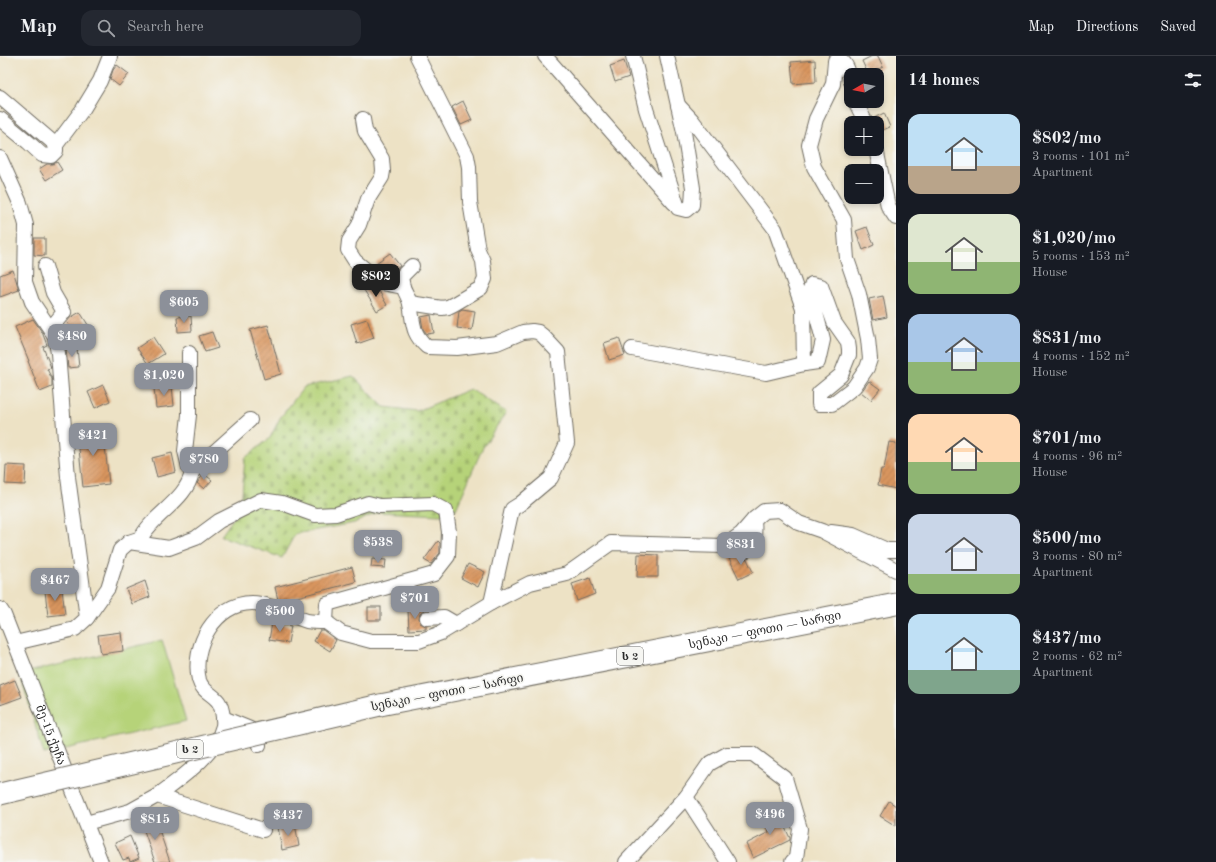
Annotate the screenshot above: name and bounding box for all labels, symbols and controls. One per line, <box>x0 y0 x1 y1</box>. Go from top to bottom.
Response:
search box <box>81 10 361 46</box>
icon: search <box>95 17 117 39</box>
text: Map <box>20 18 57 37</box>
text: Search here <box>127 20 204 35</box>
text: Map <box>1028 20 1054 34</box>
text: Directions <box>1076 20 1138 34</box>
text: Saved <box>1160 20 1196 34</box>
north arrow <box>844 68 884 108</box>
map controls <box>844 68 884 204</box>
icon: filters <box>1182 69 1204 91</box>
text: 14 homes <box>908 72 980 89</box>
button: + <box>844 116 884 156</box>
icon: home <box>940 130 988 178</box>
text: $802/mo <box>1032 130 1101 147</box>
text: 3 rooms · 101 m² <box>1032 150 1130 163</box>
button: − <box>844 164 884 204</box>
text: Apartment <box>1032 166 1093 179</box>
icon: home <box>940 230 988 278</box>
text: $1,020/mo <box>1032 230 1116 247</box>
text: 5 rooms · 153 m² <box>1032 250 1130 263</box>
pin: $802 <box>352 264 400 298</box>
text: House <box>1032 266 1067 279</box>
text: $802 <box>361 270 391 283</box>
pin: $605 <box>160 290 208 324</box>
text: $605 <box>169 296 199 309</box>
pin: $480 <box>48 324 96 358</box>
text: $480 <box>57 330 87 343</box>
icon: home <box>940 330 988 378</box>
text: $831/mo <box>1032 330 1101 347</box>
text: 4 rooms · 152 m² <box>1032 350 1130 363</box>
pin: $1,020 <box>131 363 197 397</box>
text: House <box>1032 366 1067 379</box>
text: $1,020 <box>143 369 185 382</box>
pin: $421 <box>69 423 117 457</box>
text: $421 <box>78 429 108 442</box>
icon: home <box>940 430 988 478</box>
text: $701/mo <box>1032 430 1101 447</box>
pin: $780 <box>180 447 228 481</box>
text: 4 rooms · 96 m² <box>1032 450 1122 463</box>
text: $780 <box>189 453 219 466</box>
text: House <box>1032 466 1067 479</box>
pin: $538 <box>354 530 402 564</box>
icon: home <box>940 530 988 578</box>
text: $500/mo <box>1032 530 1101 547</box>
pin: $831 <box>717 532 765 566</box>
text: $538 <box>363 536 393 549</box>
text: $831 <box>726 538 756 551</box>
text: 3 rooms · 80 m² <box>1032 550 1122 563</box>
text: Apartment <box>1032 566 1093 579</box>
pin: $467 <box>31 568 79 602</box>
text: $467 <box>40 574 70 587</box>
pin: $701 <box>391 586 439 620</box>
text: $701 <box>400 592 430 605</box>
pin: $500 <box>256 599 304 633</box>
text: $500 <box>265 605 295 618</box>
street label: სენაკი — ფოთი — სარფი <box>687 610 842 651</box>
icon: home <box>940 630 988 678</box>
text: $437/mo <box>1032 630 1101 647</box>
road number: ს 2 <box>617 647 643 665</box>
text: 2 rooms · 62 m² <box>1032 650 1122 663</box>
text: Apartment <box>1032 666 1093 679</box>
street label: სენაკი — ფოთი — სარფი <box>370 670 525 714</box>
street label: მე-15 ქუჩა <box>33 703 67 767</box>
road number: ს 2 <box>177 740 203 758</box>
pin: $496 <box>746 802 794 836</box>
pin: $437 <box>264 803 312 837</box>
pin: $815 <box>131 807 179 841</box>
text: $496 <box>755 808 785 821</box>
text: $437 <box>273 809 303 822</box>
text: $815 <box>140 813 170 826</box>

